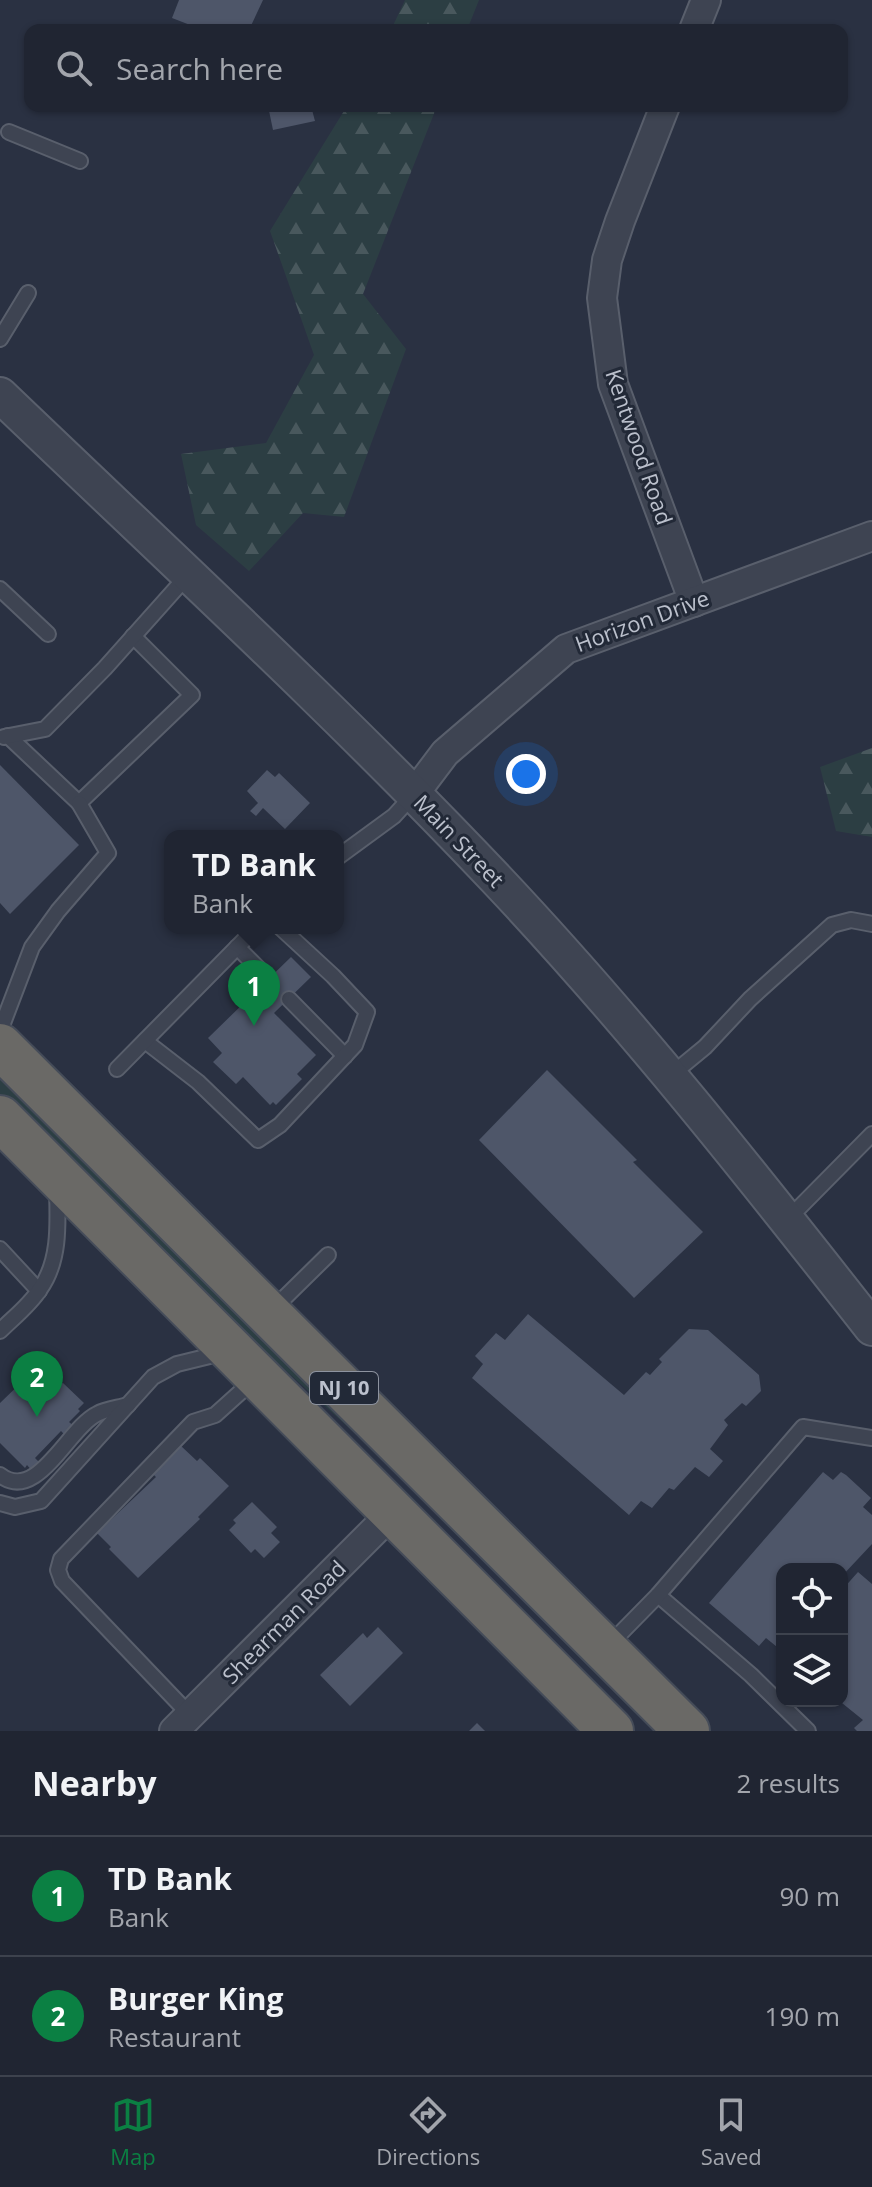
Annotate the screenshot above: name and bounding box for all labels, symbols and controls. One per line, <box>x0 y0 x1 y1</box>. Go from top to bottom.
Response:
search box <box>24 24 848 112</box>
icon: search <box>52 46 96 90</box>
text: Search here <box>116 48 283 89</box>
street label: Kentwood Road <box>599 365 681 528</box>
street label: Horizon Drive <box>570 582 713 658</box>
your location <box>506 754 546 794</box>
street label: Main Street <box>408 787 512 893</box>
popup <box>164 830 344 934</box>
text: TD Bank <box>192 844 316 885</box>
text: Bank <box>192 885 253 921</box>
pin: 1 <box>228 960 280 1026</box>
pin: 2 <box>11 1351 63 1417</box>
road number: NJ 10 <box>310 1372 378 1404</box>
street label: Shearman Road <box>215 1553 352 1690</box>
map controls <box>776 1563 848 1707</box>
button: locate <box>776 1563 848 1635</box>
button: layers <box>776 1635 848 1707</box>
text: Nearby <box>32 1760 157 1806</box>
text: 2 results <box>737 1765 840 1801</box>
text: TD Bank <box>108 1858 232 1899</box>
text: 1 <box>51 1878 65 1914</box>
text: 90 m <box>779 1878 840 1914</box>
text: Bank <box>108 1899 169 1935</box>
text: Burger King <box>108 1978 283 2019</box>
text: 2 <box>51 1998 65 2034</box>
text: 190 m <box>765 1998 840 2034</box>
text: Restaurant <box>108 2019 241 2055</box>
tab: Map <box>110 2093 156 2171</box>
tab: Directions <box>376 2093 480 2171</box>
tab: Saved <box>701 2093 762 2171</box>

